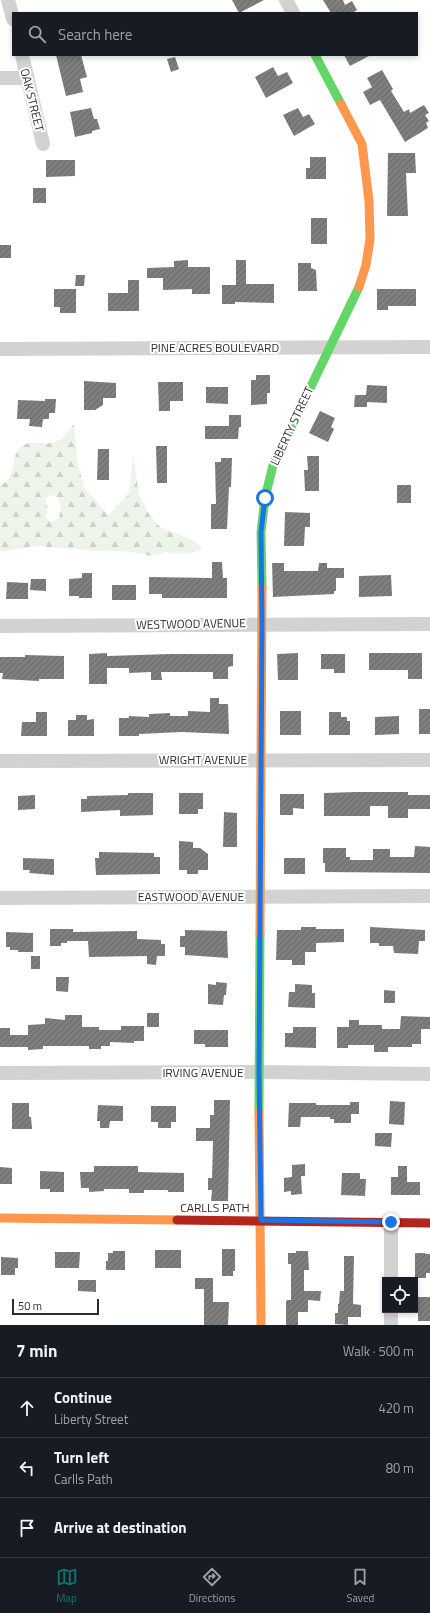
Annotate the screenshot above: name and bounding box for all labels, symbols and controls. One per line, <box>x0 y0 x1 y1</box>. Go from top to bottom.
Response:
search box <box>12 12 418 56</box>
icon: search <box>26 23 48 45</box>
text: Search here <box>58 23 132 46</box>
street label: OAK STREET <box>16 66 50 134</box>
street label: PINE ACRES BOULEVARD <box>151 338 279 357</box>
street label: LIBERTY STREET <box>265 383 318 468</box>
route start <box>256 489 274 507</box>
street label: WESTWOOD AVENUE <box>136 613 246 634</box>
street label: WRIGHT AVENUE <box>159 750 248 769</box>
street label: EASTWOOD AVENUE <box>138 887 245 906</box>
street label: IRVING AVENUE <box>162 1063 244 1082</box>
street label: CARLLS PATH <box>180 1198 250 1217</box>
route end <box>382 1213 400 1231</box>
map controls <box>382 1277 418 1313</box>
button: locate <box>382 1277 418 1313</box>
scale bar <box>12 1297 99 1316</box>
text: 50 m <box>18 1298 42 1314</box>
text: 7 min <box>16 1338 57 1364</box>
text: Walk · 500 m <box>343 1341 414 1361</box>
text: Continue <box>54 1386 112 1409</box>
icon: ahead <box>16 1397 38 1419</box>
text: 420 m <box>378 1398 414 1418</box>
text: Liberty Street <box>54 1409 128 1429</box>
text: Turn left <box>54 1446 109 1469</box>
icon: left <box>16 1457 38 1479</box>
text: 80 m <box>386 1458 414 1478</box>
text: Carlls Path <box>54 1469 113 1489</box>
text: Arrive at destination <box>54 1516 187 1539</box>
icon: arrive <box>16 1517 38 1539</box>
tab: Map <box>56 1566 78 1606</box>
tab: Directions <box>189 1566 235 1606</box>
tab: Saved <box>346 1566 374 1606</box>

